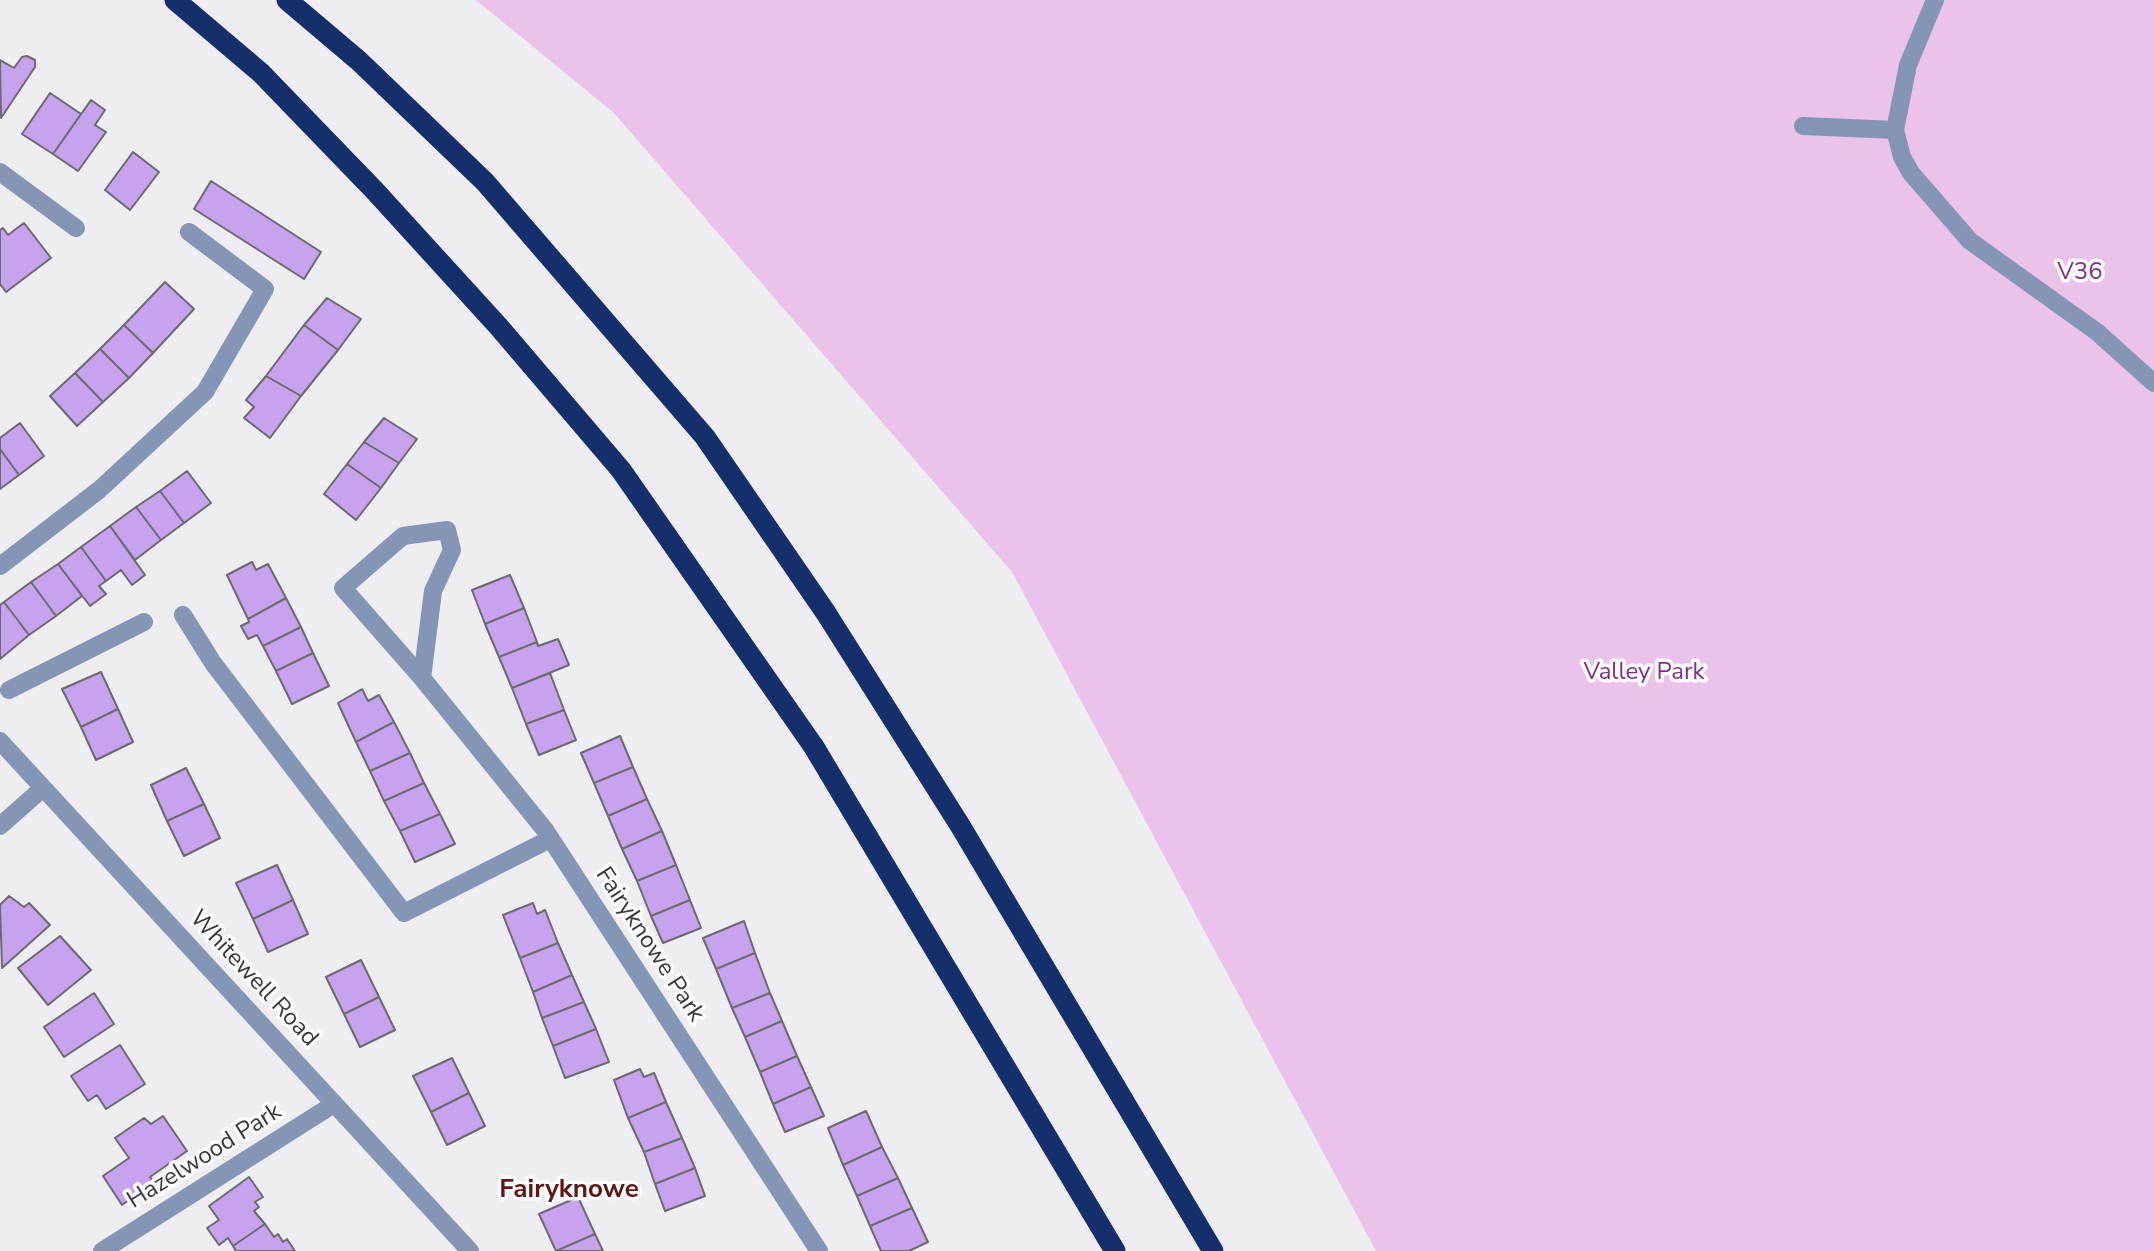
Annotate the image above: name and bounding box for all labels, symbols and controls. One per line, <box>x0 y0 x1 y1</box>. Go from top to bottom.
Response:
park label: V36 <box>2057 259 2103 287</box>
park label: Valley Park <box>1583 659 1705 687</box>
street label: Fairyknowe Park <box>588 862 710 1028</box>
street label: Whitewell Road <box>183 905 323 1053</box>
street label: Hazelwood Park <box>123 1098 287 1216</box>
district label: Fairyknowe <box>499 1175 639 1207</box>

